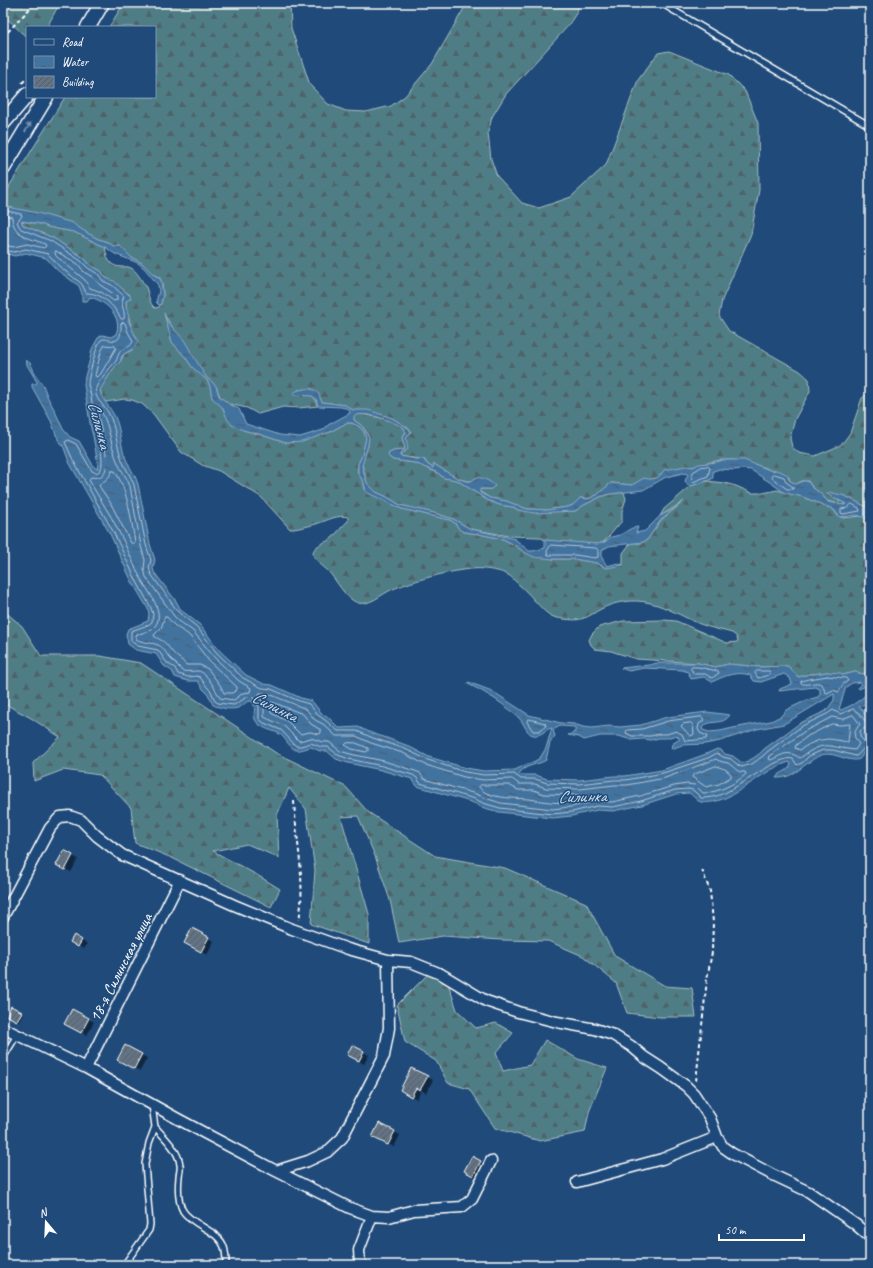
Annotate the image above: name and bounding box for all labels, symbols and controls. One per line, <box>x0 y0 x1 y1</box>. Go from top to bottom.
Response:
legend <box>26 26 156 98</box>
text: Road <box>62 34 84 50</box>
text: Water <box>62 54 90 70</box>
text: Building <box>62 74 94 90</box>
one-way arrow <box>25 121 32 133</box>
water label: Силинка <box>83 399 116 453</box>
water label: Силинка <box>249 686 303 728</box>
water label: Силинка <box>558 786 608 807</box>
street label: 18-я Силинская улица <box>85 909 157 1025</box>
north arrow <box>26 1202 66 1242</box>
text: N <box>37 1204 50 1220</box>
scale bar <box>719 1216 804 1242</box>
text: 50 m <box>725 1222 747 1238</box>

